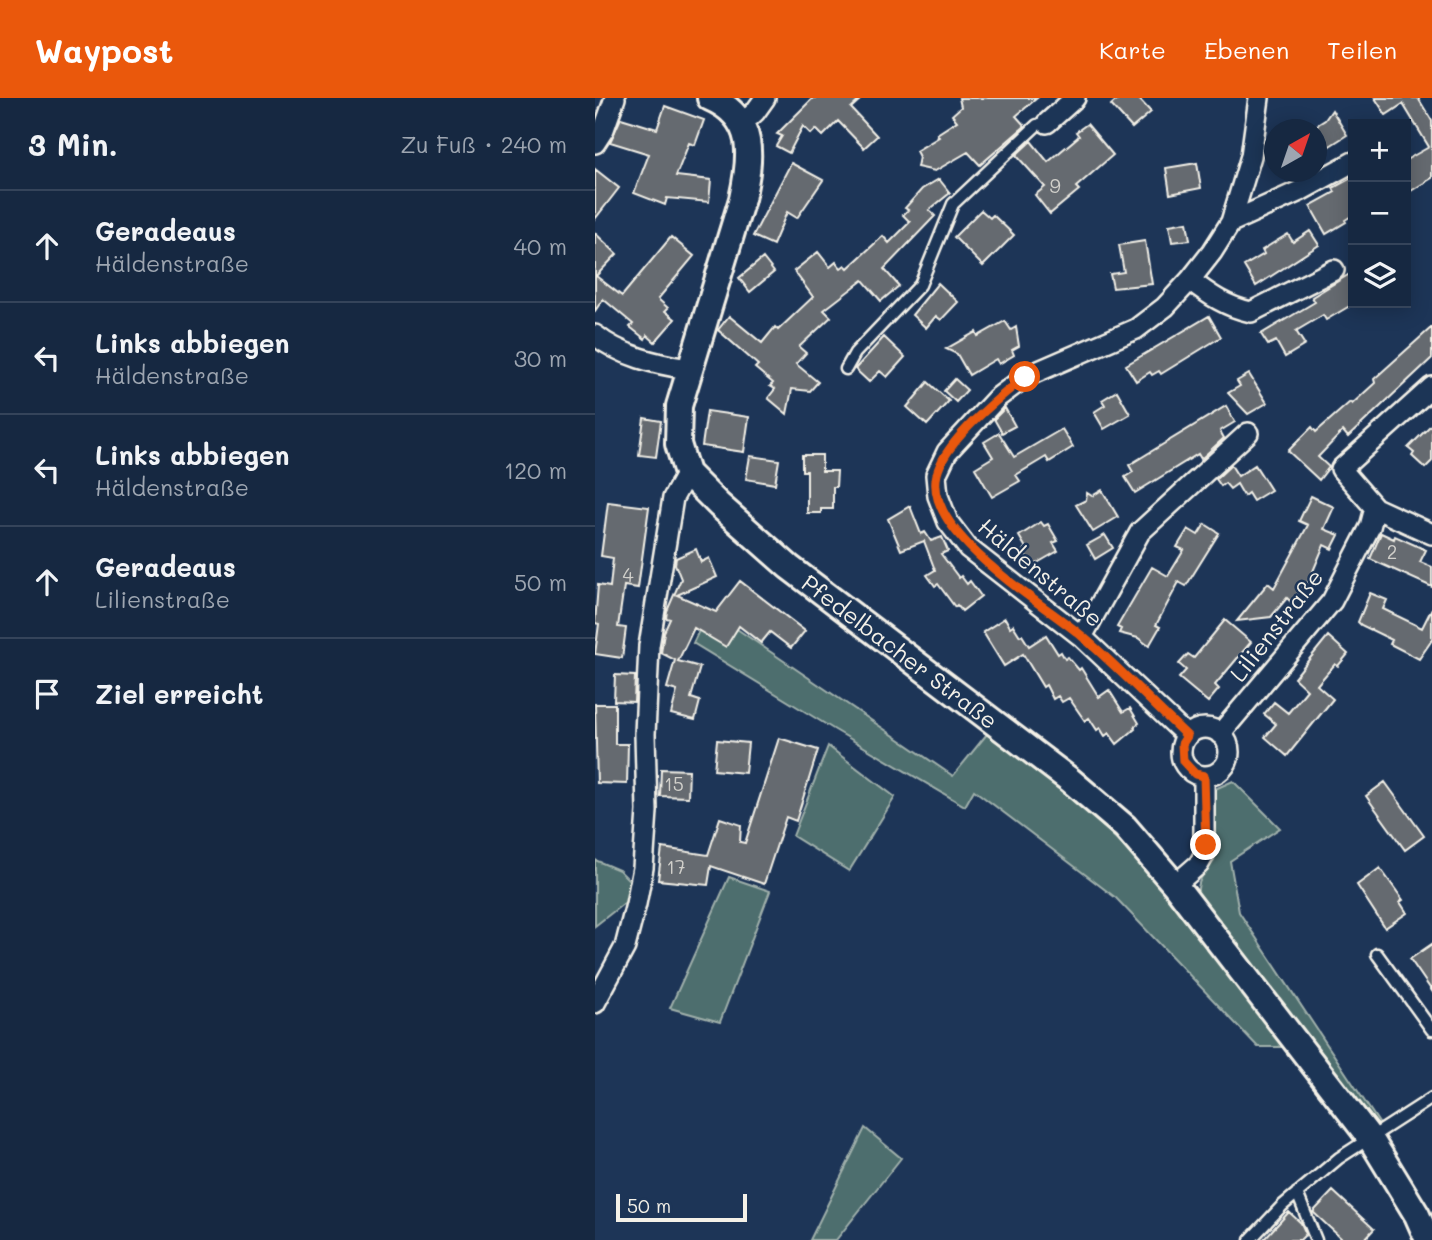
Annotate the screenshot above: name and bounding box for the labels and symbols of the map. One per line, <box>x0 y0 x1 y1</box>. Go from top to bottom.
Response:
north arrow <box>1264 119 1327 182</box>
house number: 9 <box>1049 173 1061 198</box>
route start <box>1009 361 1040 392</box>
street label: Häldenstraße <box>972 511 1110 633</box>
house number: 2 <box>1387 539 1397 564</box>
house number: 4 <box>622 562 634 587</box>
street label: Lilienstraße <box>1223 563 1329 687</box>
street label: Pfedelbacher Straße <box>796 567 1004 735</box>
house number: 15 <box>664 771 684 796</box>
route end <box>1190 829 1221 860</box>
house number: 17 <box>666 854 686 879</box>
scale bar <box>616 1191 747 1223</box>

